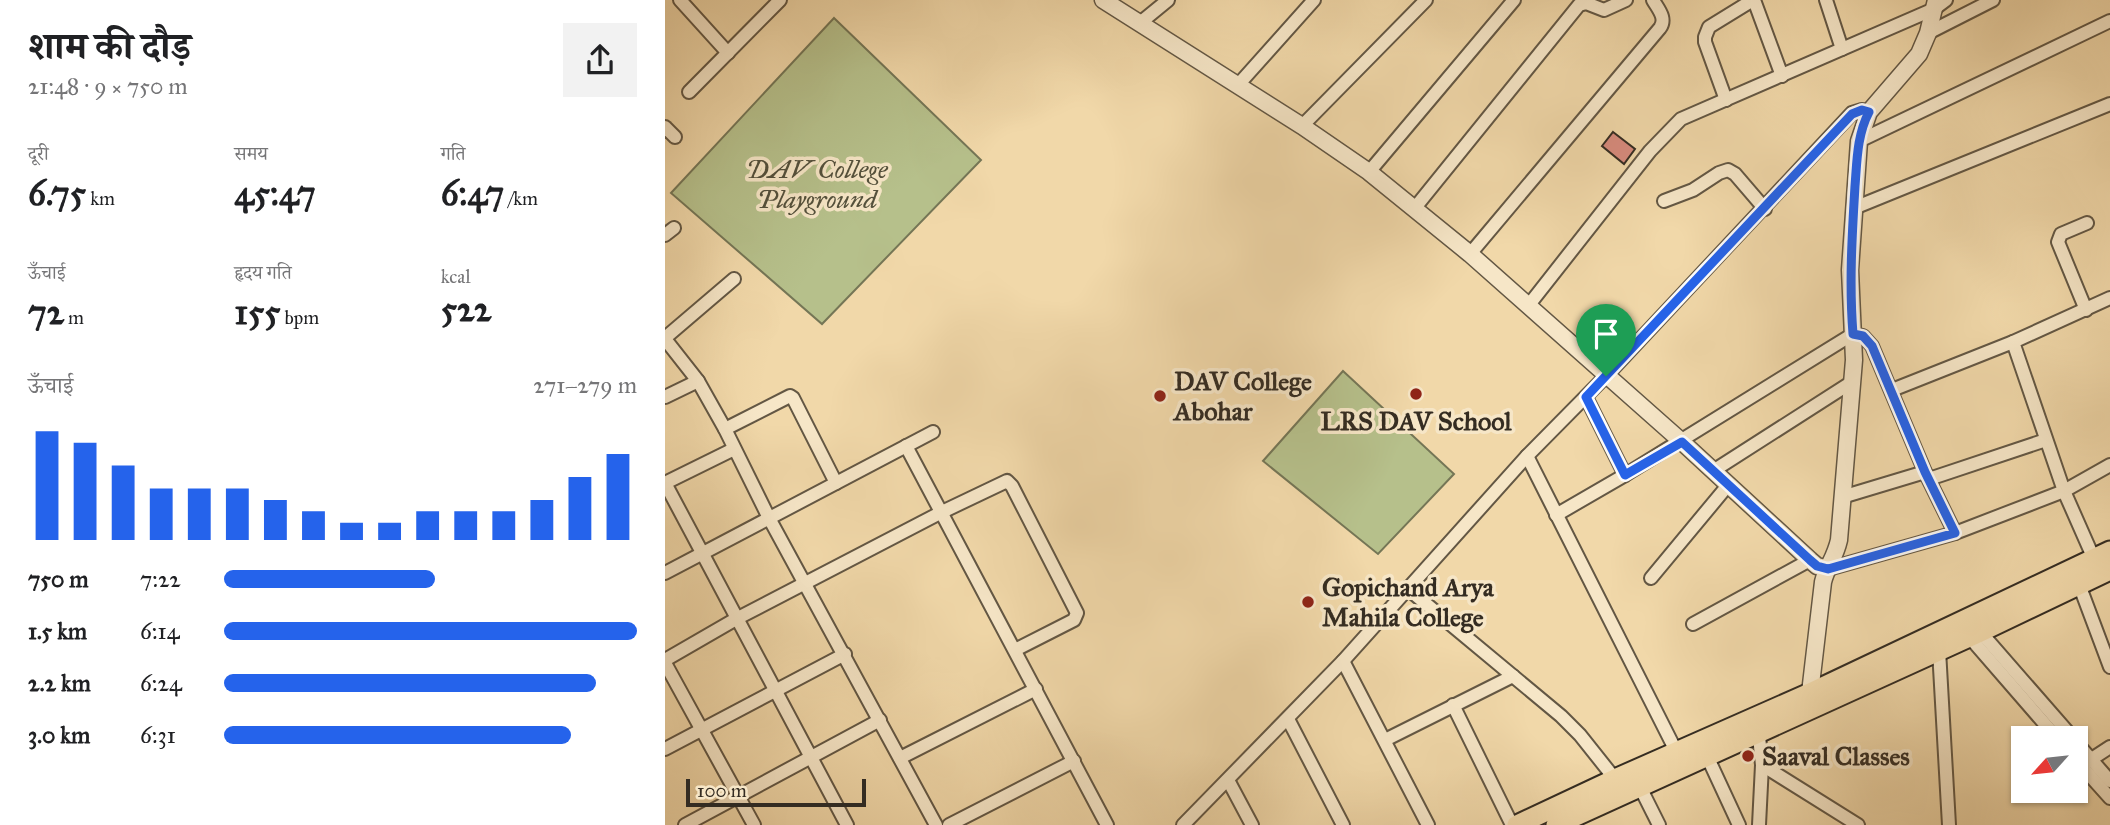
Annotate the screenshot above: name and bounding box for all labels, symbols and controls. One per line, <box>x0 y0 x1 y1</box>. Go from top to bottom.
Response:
text: शाम की दौड़ <box>28 23 191 69</box>
button: share <box>563 23 637 97</box>
text: 21:48 · 9 × 750 m <box>28 72 188 100</box>
text: दूरी <box>28 142 49 165</box>
text: समय <box>234 142 268 165</box>
text: गति <box>441 142 466 165</box>
park label: DAV College Playground <box>746 153 889 215</box>
text: 6.75 <box>28 172 86 215</box>
text: 45:47 <box>234 172 316 215</box>
text: 6:47 <box>441 172 504 215</box>
text: km <box>86 187 115 210</box>
text: /km <box>504 187 538 210</box>
text: ऊँचाई <box>28 261 65 284</box>
text: हृदय गति <box>234 261 292 284</box>
text: kcal <box>441 265 471 288</box>
text: 522 <box>441 288 491 331</box>
text: 72 <box>28 291 64 334</box>
text: 155 <box>234 291 280 334</box>
pin <box>1576 304 1636 376</box>
text: m <box>64 306 84 329</box>
text: bpm <box>280 306 319 329</box>
icon: arrive <box>1587 315 1625 353</box>
place label: DAV College Abohar <box>1172 365 1312 427</box>
text: ऊँचाई <box>28 371 73 399</box>
text: 271–279 m <box>533 371 637 399</box>
marker: LRS DAV School <box>1408 386 1424 402</box>
marker: DAV College Abohar <box>1152 388 1168 404</box>
place label: LRS DAV School <box>1320 405 1513 437</box>
text: 750 m <box>28 565 89 593</box>
text: 7:22 <box>140 565 181 593</box>
place label: Gopichand Arya Mahila College <box>1322 571 1495 634</box>
marker: Gopichand Arya Mahila College <box>1300 594 1316 610</box>
text: 1.5 km <box>28 617 87 645</box>
text: 6:14 <box>140 617 180 645</box>
text: 2.2 km <box>28 669 91 697</box>
text: 6:24 <box>140 669 182 697</box>
text: 3.0 km <box>28 721 90 749</box>
text: 6:31 <box>140 721 176 749</box>
north arrow <box>2011 726 2088 803</box>
map controls <box>2011 726 2088 803</box>
place label: Saaval Classes <box>1762 740 1910 772</box>
marker: Saaval Classes <box>1740 748 1756 764</box>
scale bar <box>686 776 866 808</box>
text: 100 m <box>697 779 747 802</box>

